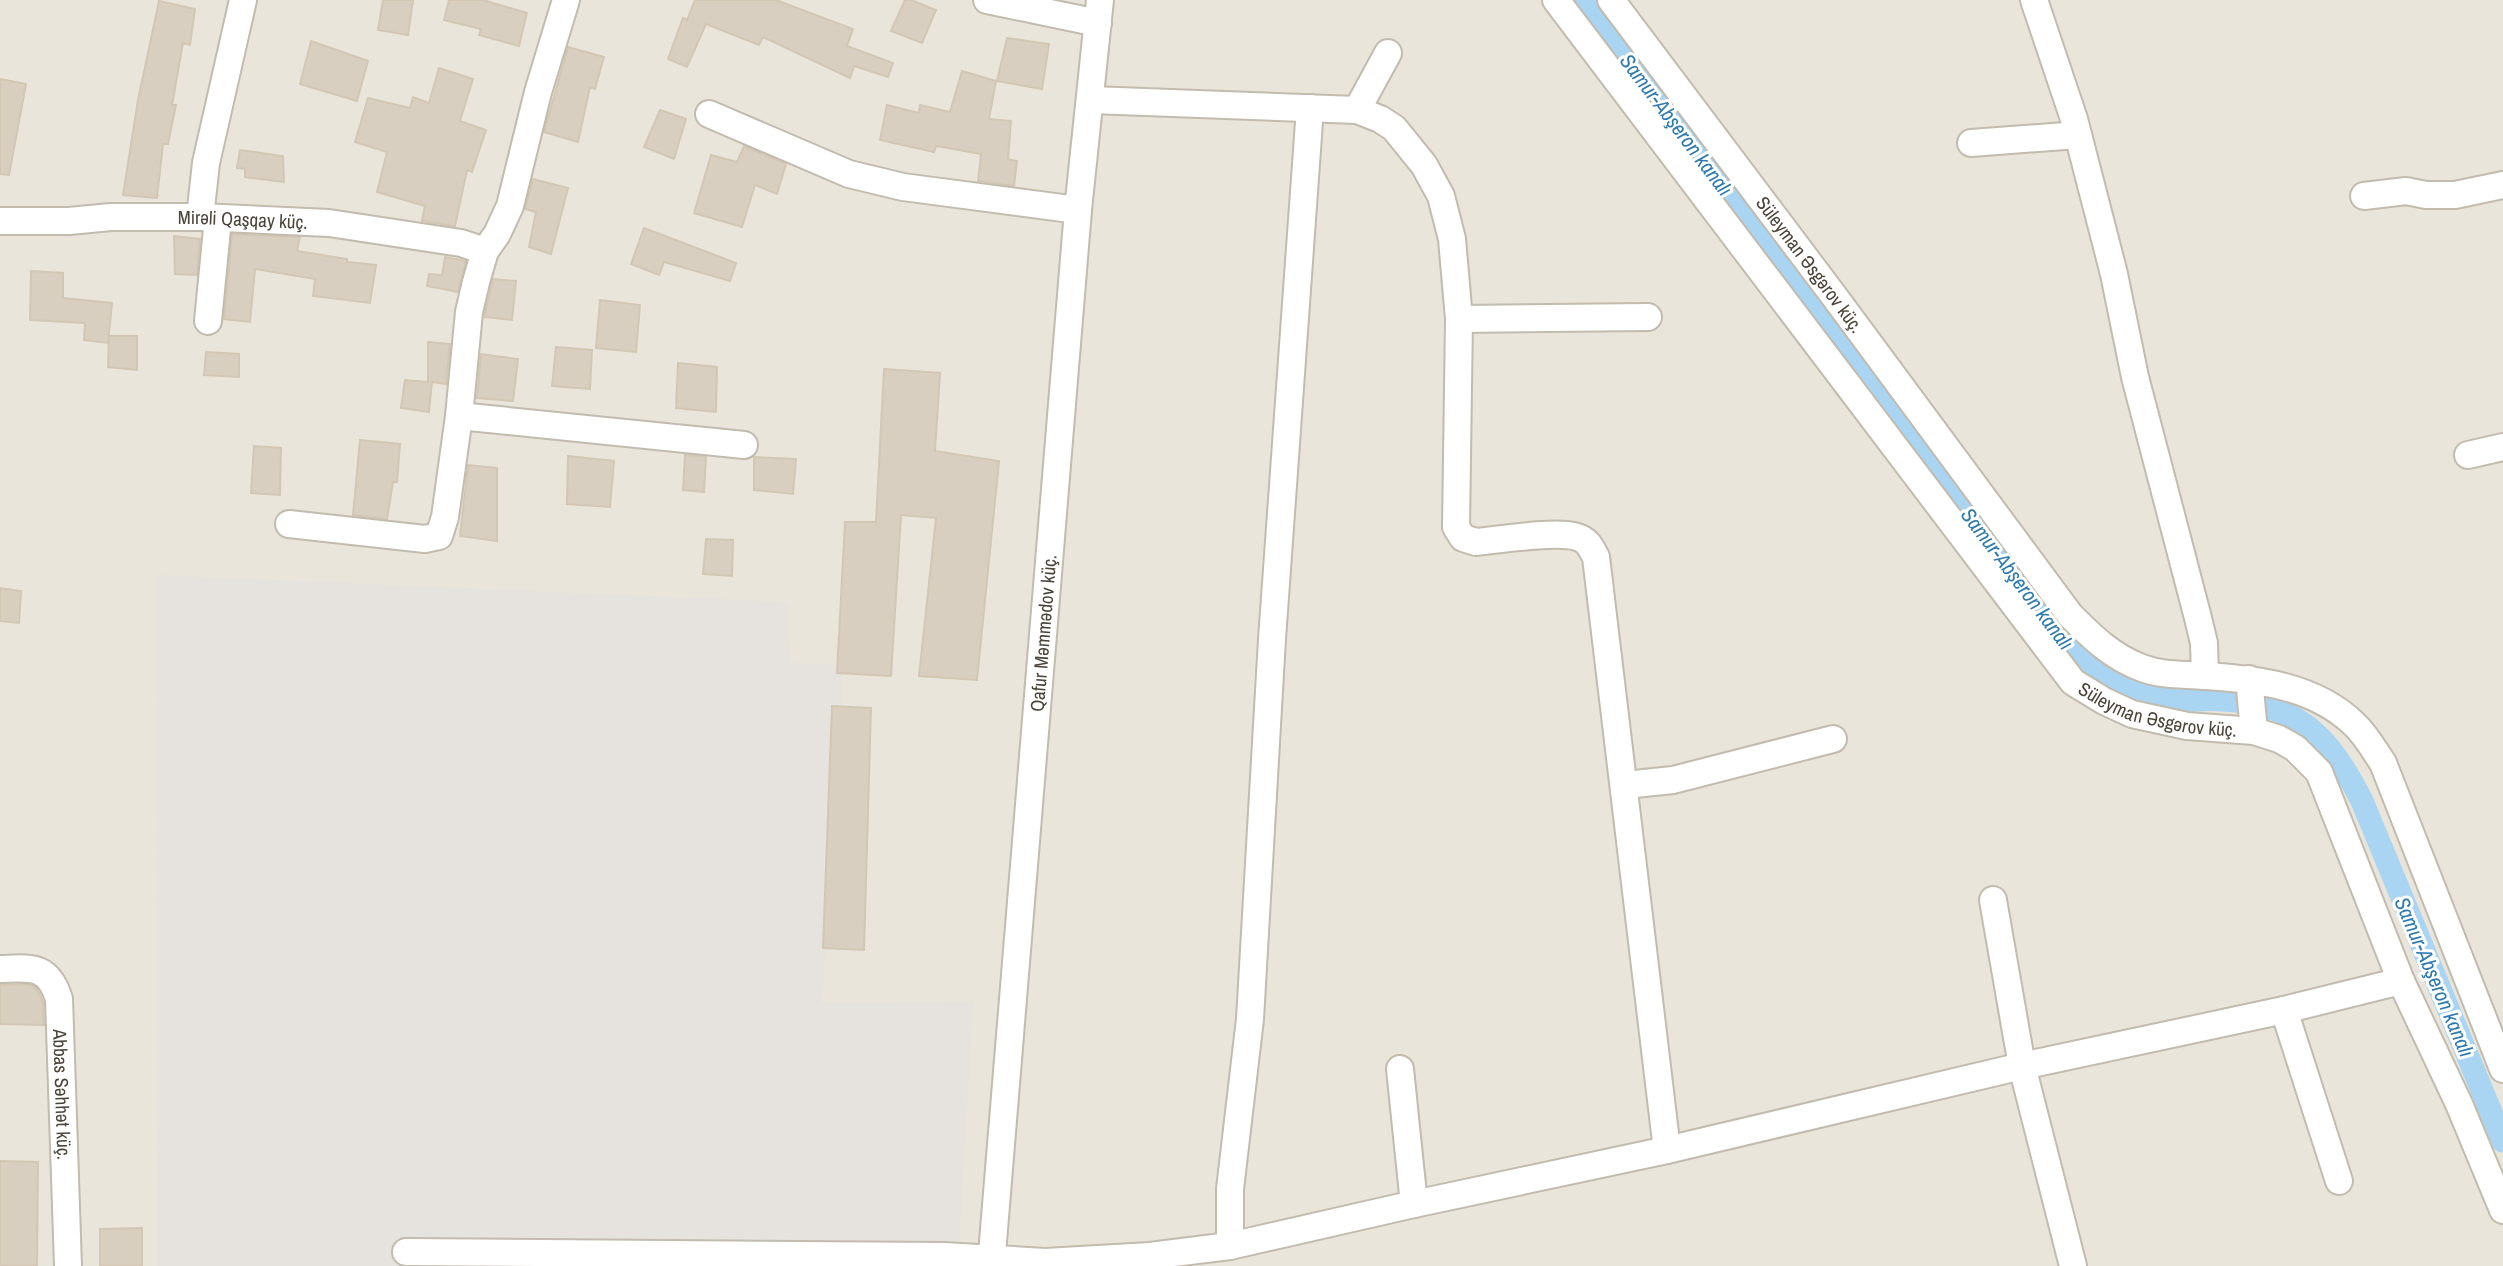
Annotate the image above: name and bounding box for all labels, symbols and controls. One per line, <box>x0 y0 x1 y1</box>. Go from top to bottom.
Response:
water label: Samur-Abşeron kanalı <box>1613 48 1740 202</box>
street label: Süleyman Əsgərov küç. <box>1750 191 1870 338</box>
street label: Mirəli Qaşqay küç. <box>178 204 308 235</box>
water label: Samur-Abşeron kanalı <box>1954 502 2081 656</box>
street label: Qafur Məmmədov küç. <box>1024 553 1063 713</box>
street label: Süleyman Əsgərov küç. <box>2074 675 2238 743</box>
water label: Samur-Abşeron kanalı <box>2388 892 2481 1062</box>
street label: Abbas Səhhət küç. <box>47 1027 77 1160</box>

